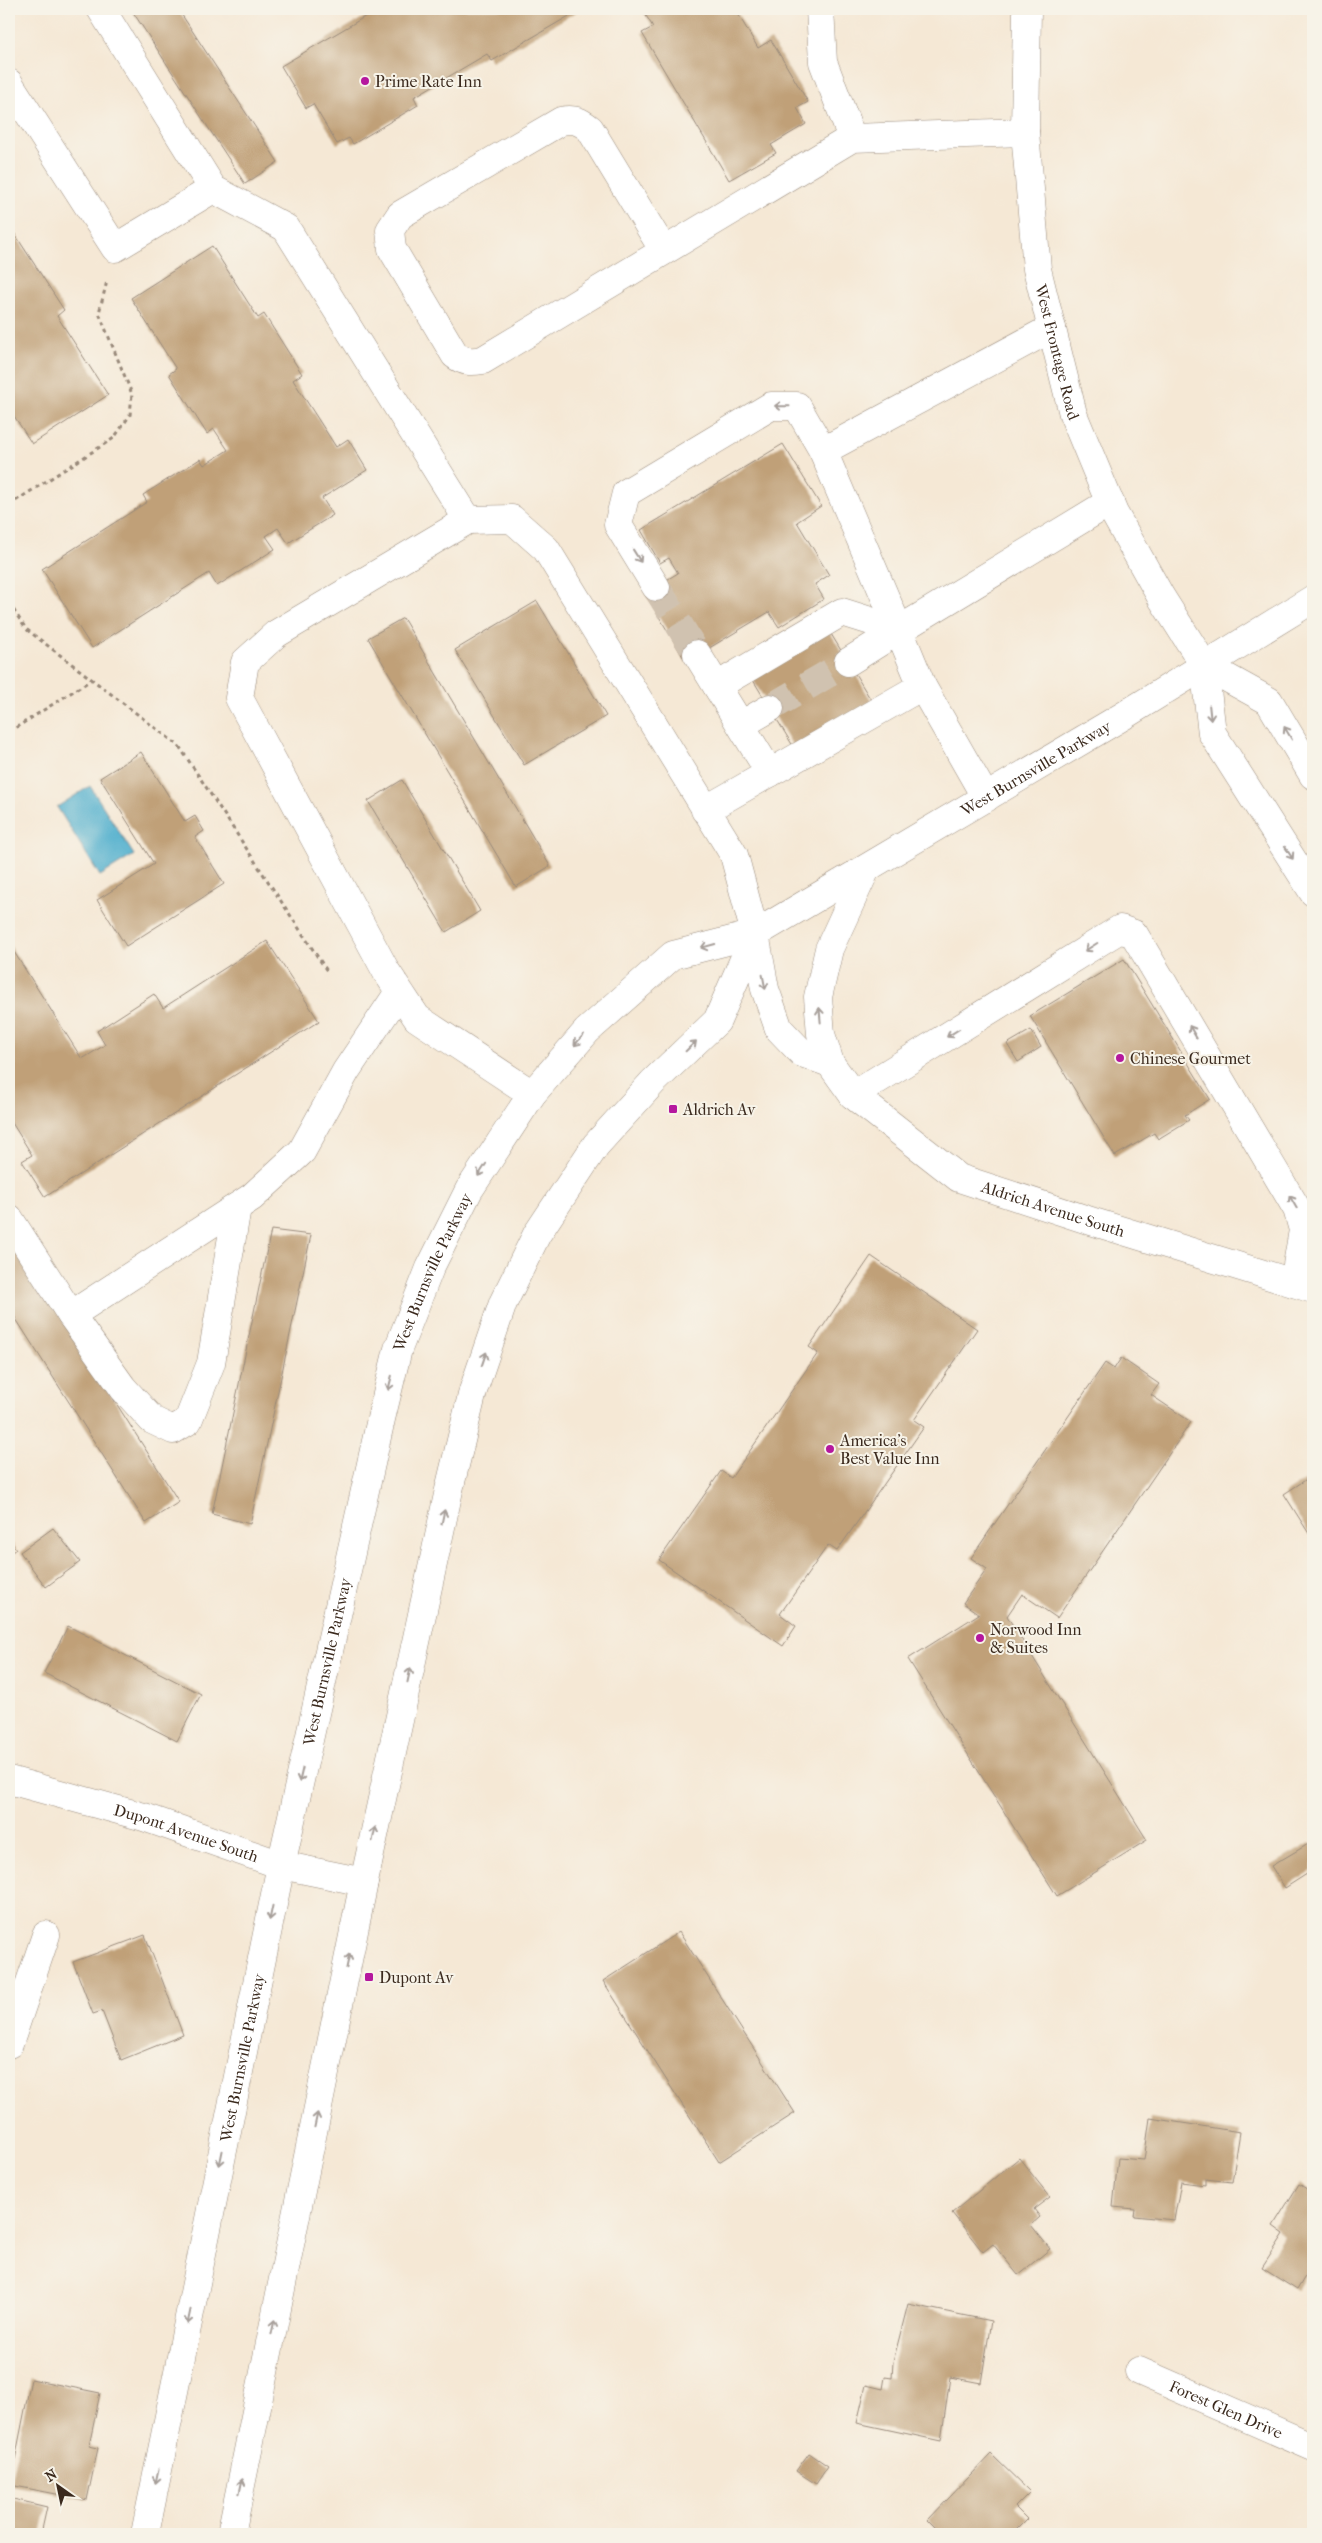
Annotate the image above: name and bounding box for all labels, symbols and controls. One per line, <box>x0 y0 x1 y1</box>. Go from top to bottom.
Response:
place label: Prime Rate Inn <box>375 72 483 91</box>
marker: Prime Rate Inn <box>359 75 371 87</box>
street label: West Frontage Road <box>1031 281 1084 423</box>
one-way arrow <box>775 401 791 411</box>
one-way arrow <box>632 548 642 562</box>
one-way arrow <box>1205 705 1215 721</box>
street label: West Burnsville Parkway <box>956 716 1115 821</box>
one-way arrow <box>1282 727 1292 741</box>
one-way arrow <box>1283 846 1294 860</box>
one-way arrow <box>700 942 716 951</box>
one-way arrow <box>1085 942 1099 952</box>
one-way arrow <box>759 973 769 989</box>
one-way arrow <box>815 1008 824 1024</box>
one-way arrow <box>1187 1025 1197 1039</box>
one-way arrow <box>947 1028 961 1038</box>
one-way arrow <box>573 1034 585 1047</box>
one-way arrow <box>685 1040 697 1052</box>
place label: Chinese Gourmet <box>1130 1049 1251 1068</box>
marker: Chinese Gourmet <box>1114 1052 1126 1064</box>
place label: Aldrich Av <box>682 1100 756 1119</box>
marker: Aldrich Av <box>667 1103 679 1115</box>
one-way arrow <box>477 1163 487 1177</box>
street label: Aldrich Avenue South <box>978 1177 1127 1241</box>
street label: West Burnsville Parkway <box>389 1190 476 1355</box>
one-way arrow <box>1288 1194 1298 1209</box>
one-way arrow <box>480 1352 489 1368</box>
one-way arrow <box>385 1374 394 1390</box>
place label: America's Best Value Inn <box>839 1431 940 1468</box>
marker: America's Best Value Inn <box>824 1443 836 1455</box>
one-way arrow <box>439 1509 448 1525</box>
street label: West Burnsville Parkway <box>299 1576 355 1748</box>
place label: Norwood Inn & Suites <box>990 1620 1082 1657</box>
marker: Norwood Inn & Suites <box>974 1632 986 1644</box>
one-way arrow <box>405 1668 414 1684</box>
one-way arrow <box>296 1767 305 1783</box>
street label: Dupont Avenue South <box>112 1800 261 1866</box>
one-way arrow <box>370 1827 380 1843</box>
one-way arrow <box>266 1905 276 1921</box>
one-way arrow <box>344 1953 353 1969</box>
place label: Dupont Av <box>379 1968 454 1987</box>
marker: Dupont Av <box>363 1971 375 1983</box>
street label: West Burnsville Parkway <box>216 1972 269 2145</box>
one-way arrow <box>311 2113 321 2129</box>
one-way arrow <box>216 2150 226 2166</box>
one-way arrow <box>184 2309 193 2325</box>
one-way arrow <box>269 2320 279 2336</box>
street label: Forest Glen Drive <box>1166 2376 1285 2443</box>
north arrow <box>32 2460 82 2510</box>
text: N <box>42 2465 61 2486</box>
one-way arrow <box>151 2468 161 2484</box>
one-way arrow <box>237 2479 246 2495</box>

